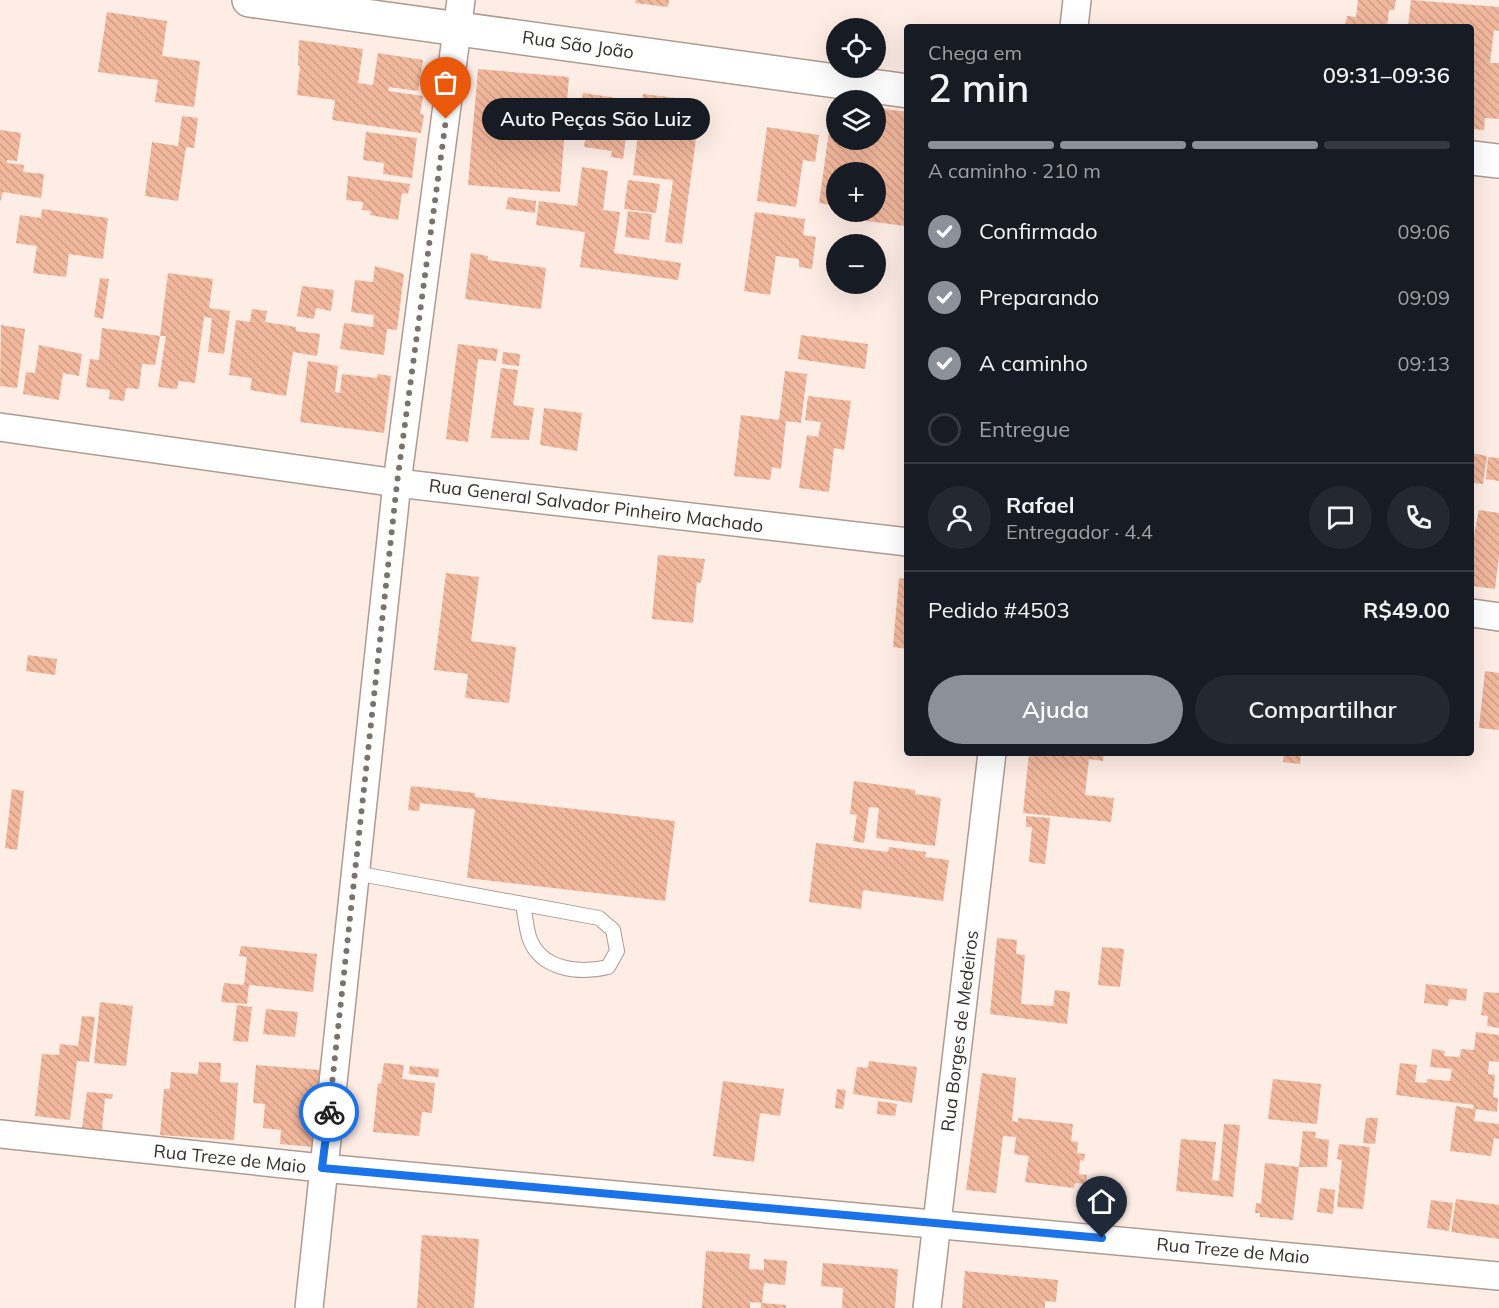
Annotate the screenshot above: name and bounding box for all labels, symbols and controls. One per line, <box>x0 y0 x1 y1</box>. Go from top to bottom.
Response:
map controls <box>826 18 886 294</box>
button: locate <box>826 18 886 78</box>
street label: Rua São João <box>521 25 635 64</box>
text: Chega em <box>928 40 1022 65</box>
pin <box>420 57 471 119</box>
text: 09:31–09:36 <box>1323 61 1450 89</box>
text: 2 min <box>928 63 1029 112</box>
icon: bag <box>429 66 462 99</box>
button: layers <box>826 90 886 150</box>
callout: Auto Peças São Luiz <box>482 98 710 140</box>
text: Auto Peças São Luiz <box>500 106 692 131</box>
text: A caminho · 210 m <box>928 158 1101 183</box>
button: + <box>826 162 886 222</box>
icon: check <box>928 215 961 248</box>
text: Confirmado <box>979 217 1098 245</box>
text: 09:06 <box>1397 219 1450 244</box>
button: − <box>826 234 886 294</box>
icon: check <box>928 281 961 314</box>
text: Preparando <box>979 283 1099 311</box>
text: 09:09 <box>1397 285 1450 310</box>
icon: check <box>928 347 961 380</box>
text: A caminho <box>979 349 1088 377</box>
text: 09:13 <box>1397 351 1450 376</box>
text: Entregue <box>979 415 1070 443</box>
street label: Rua General Salvador Pinheiro Machado <box>428 474 765 537</box>
button: person <box>928 486 991 549</box>
button: chat <box>1309 486 1372 549</box>
button: phone <box>1387 486 1450 549</box>
text: Rafael <box>1006 491 1074 519</box>
text: Entregador · 4.4 <box>1006 519 1153 544</box>
text: Pedido #4503 <box>928 596 1070 624</box>
text: R$49.00 <box>1363 596 1450 624</box>
button: Ajuda <box>928 675 1183 744</box>
button: Compartilhar <box>1195 675 1450 744</box>
street label: Rua Borges de Medeiros <box>936 929 983 1133</box>
courier <box>299 1082 359 1142</box>
icon: bike <box>313 1096 346 1129</box>
street label: Rua Treze de Maio <box>152 1139 308 1178</box>
pin <box>1076 1176 1127 1238</box>
icon: home <box>1085 1185 1118 1218</box>
street label: Rua Treze de Maio <box>1155 1232 1311 1269</box>

